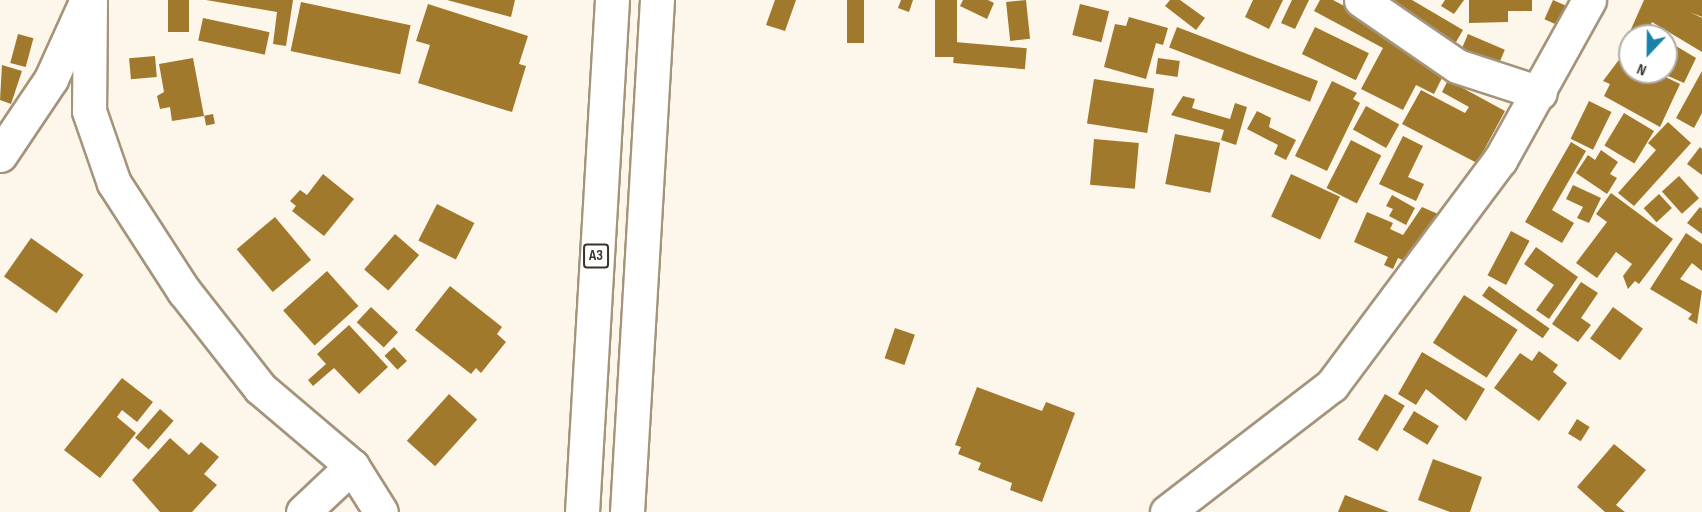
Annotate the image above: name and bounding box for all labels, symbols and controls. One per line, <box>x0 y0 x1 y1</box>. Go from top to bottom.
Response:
north arrow <box>1618 24 1678 84</box>
text: N <box>1634 59 1649 80</box>
road number: A3 <box>582 244 610 268</box>

